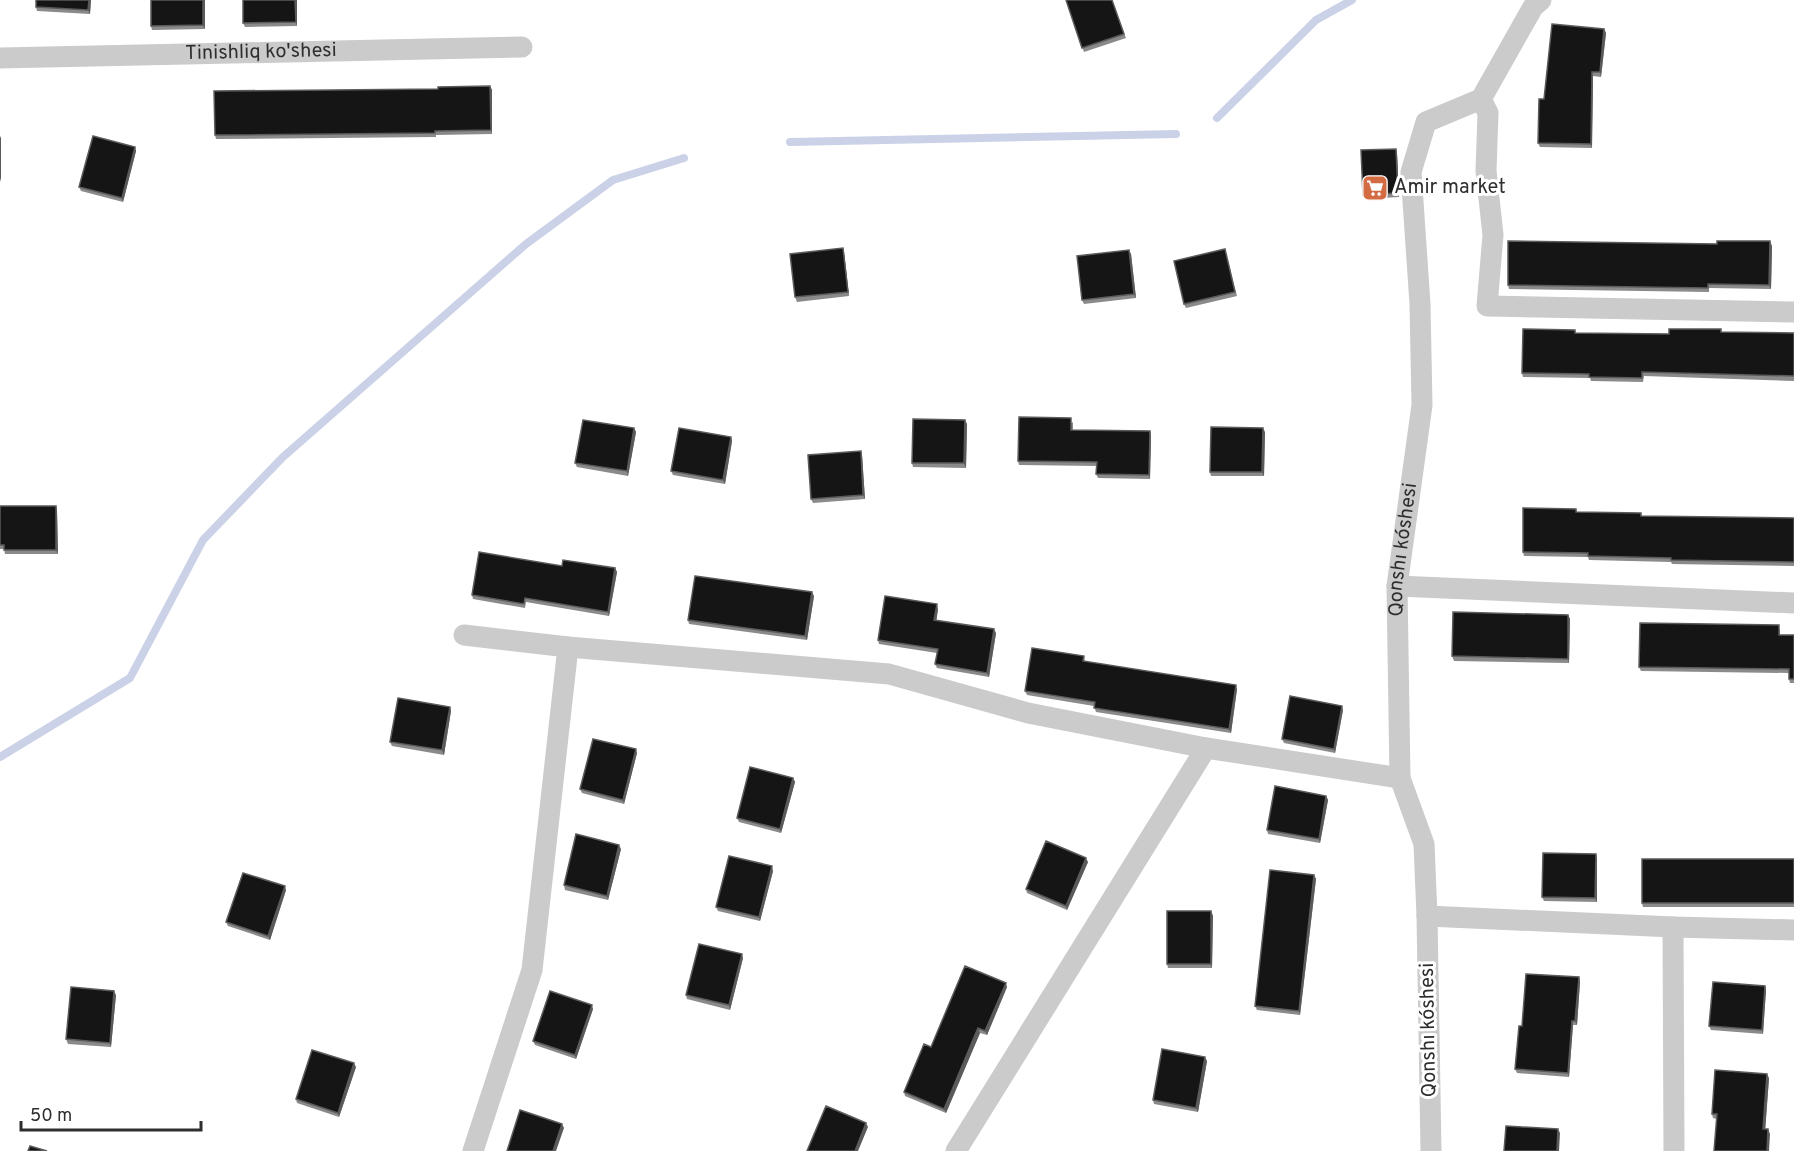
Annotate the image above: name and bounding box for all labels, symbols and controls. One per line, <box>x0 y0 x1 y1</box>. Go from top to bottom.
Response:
street label: Tinishliq ko'shesi <box>185 38 337 67</box>
supermarket icon: Amir market <box>1360 173 1390 203</box>
place label: Amir market <box>1394 175 1506 201</box>
street label: Qonshı kóshesi <box>1383 481 1424 617</box>
street label: Qonshı kóshesi <box>1415 963 1443 1097</box>
scale bar <box>21 1094 201 1132</box>
text: 50 m <box>30 1105 72 1128</box>

